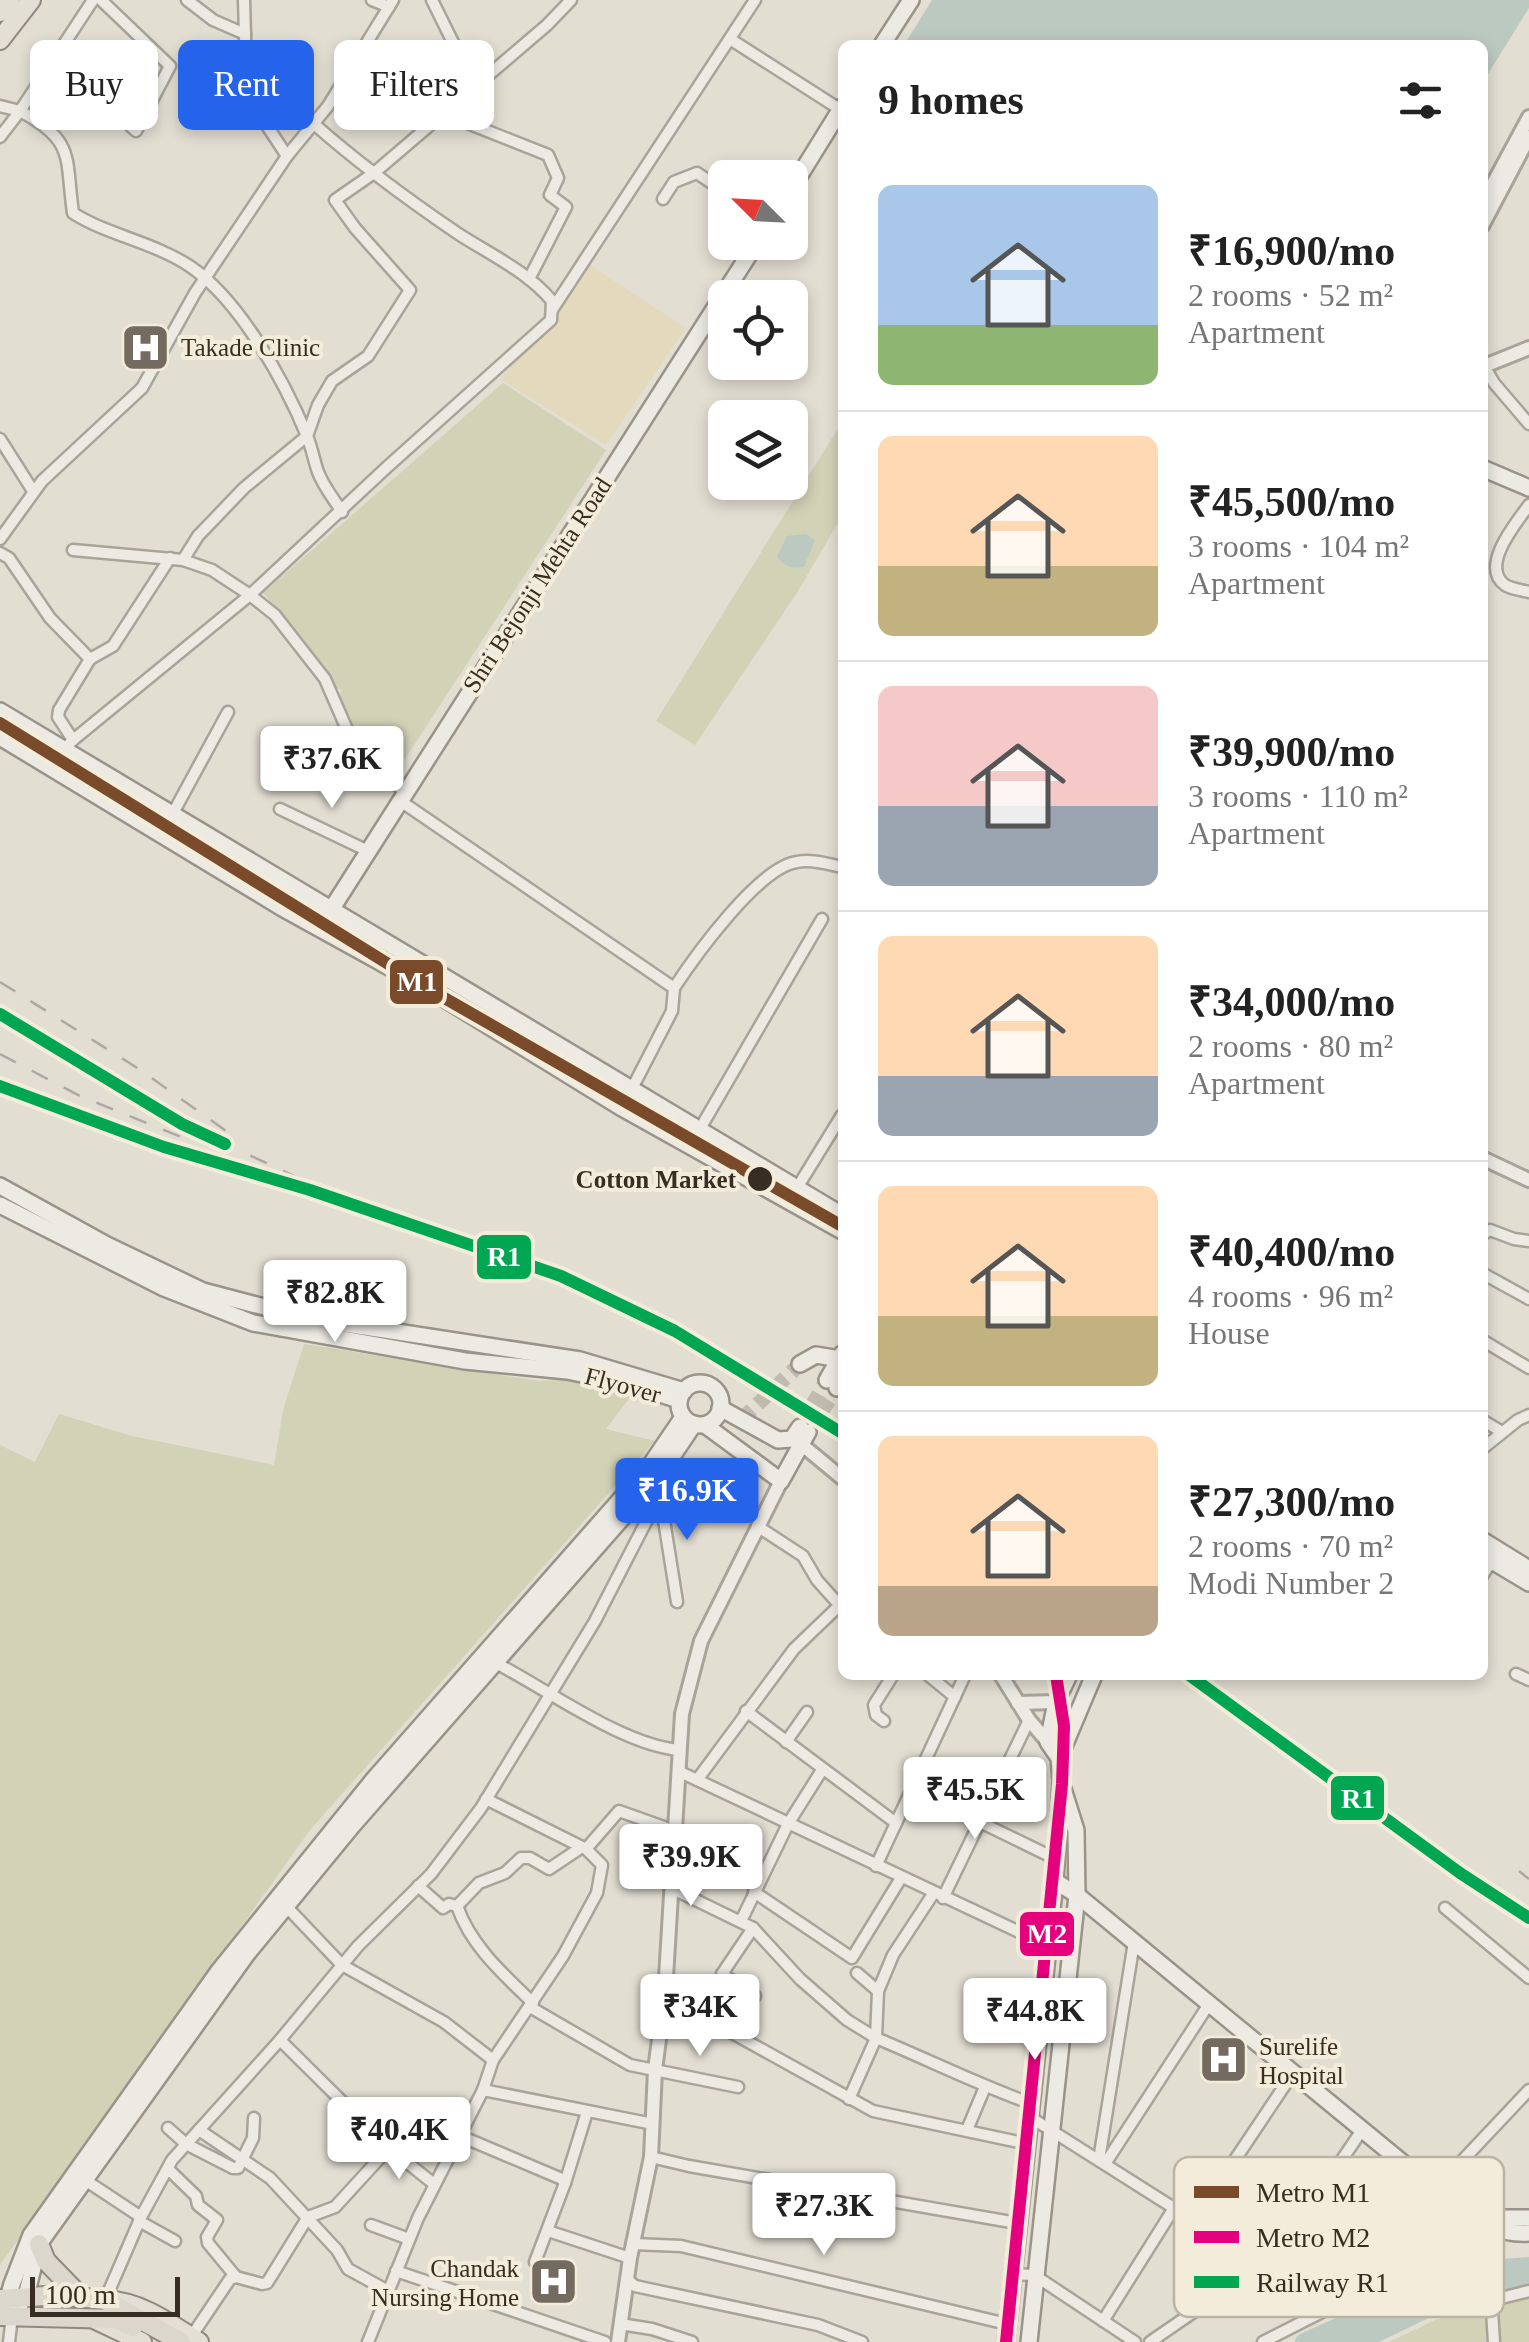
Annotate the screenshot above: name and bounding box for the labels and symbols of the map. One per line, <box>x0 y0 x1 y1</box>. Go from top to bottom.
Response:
north arrow <box>708 160 808 260</box>
hospital icon: Takade Clinic <box>120 321 172 373</box>
place label: Takade Clinic <box>181 334 320 361</box>
street label: Shri Bejonji Mehta Road <box>457 472 617 697</box>
pin: ₹37.6K <box>251 726 413 811</box>
line badge: M1 <box>388 958 445 1006</box>
text: M1 <box>397 966 437 997</box>
marker: Cotton Market <box>745 1164 775 1194</box>
place label: Cotton Market <box>576 1166 737 1193</box>
line badge: R1 <box>475 1233 533 1281</box>
text: R1 <box>487 1241 521 1272</box>
pin: ₹82.8K <box>254 1260 416 1345</box>
street label: Flyover <box>582 1362 665 1408</box>
pin: ₹16.9K <box>606 1458 768 1543</box>
pin: ₹45.5K <box>894 1757 1056 1842</box>
line badge: R1 <box>1329 1774 1386 1822</box>
text: R1 <box>1341 1783 1375 1814</box>
pin: ₹39.9K <box>610 1824 772 1909</box>
line badge: M2 <box>1018 1910 1076 1958</box>
text: M2 <box>1027 1918 1067 1949</box>
pin: ₹34K <box>641 1974 759 2059</box>
pin: ₹44.8K <box>954 1978 1116 2063</box>
place label: Surelife Hospital <box>1259 2033 1344 2089</box>
hospital icon: Surelife Hospital <box>1198 2034 1250 2086</box>
pin: ₹40.4K <box>318 2097 480 2182</box>
legend <box>1174 2157 1504 2317</box>
pin: ₹27.3K <box>743 2173 905 2258</box>
text: Metro M1 <box>1256 2177 1370 2208</box>
text: Metro M2 <box>1256 2222 1370 2253</box>
place label: Chandak Nursing Home <box>371 2255 519 2311</box>
hospital icon: Chandak Nursing Home <box>528 2256 580 2308</box>
text: Railway R1 <box>1256 2267 1389 2298</box>
scale bar <box>30 2272 180 2316</box>

